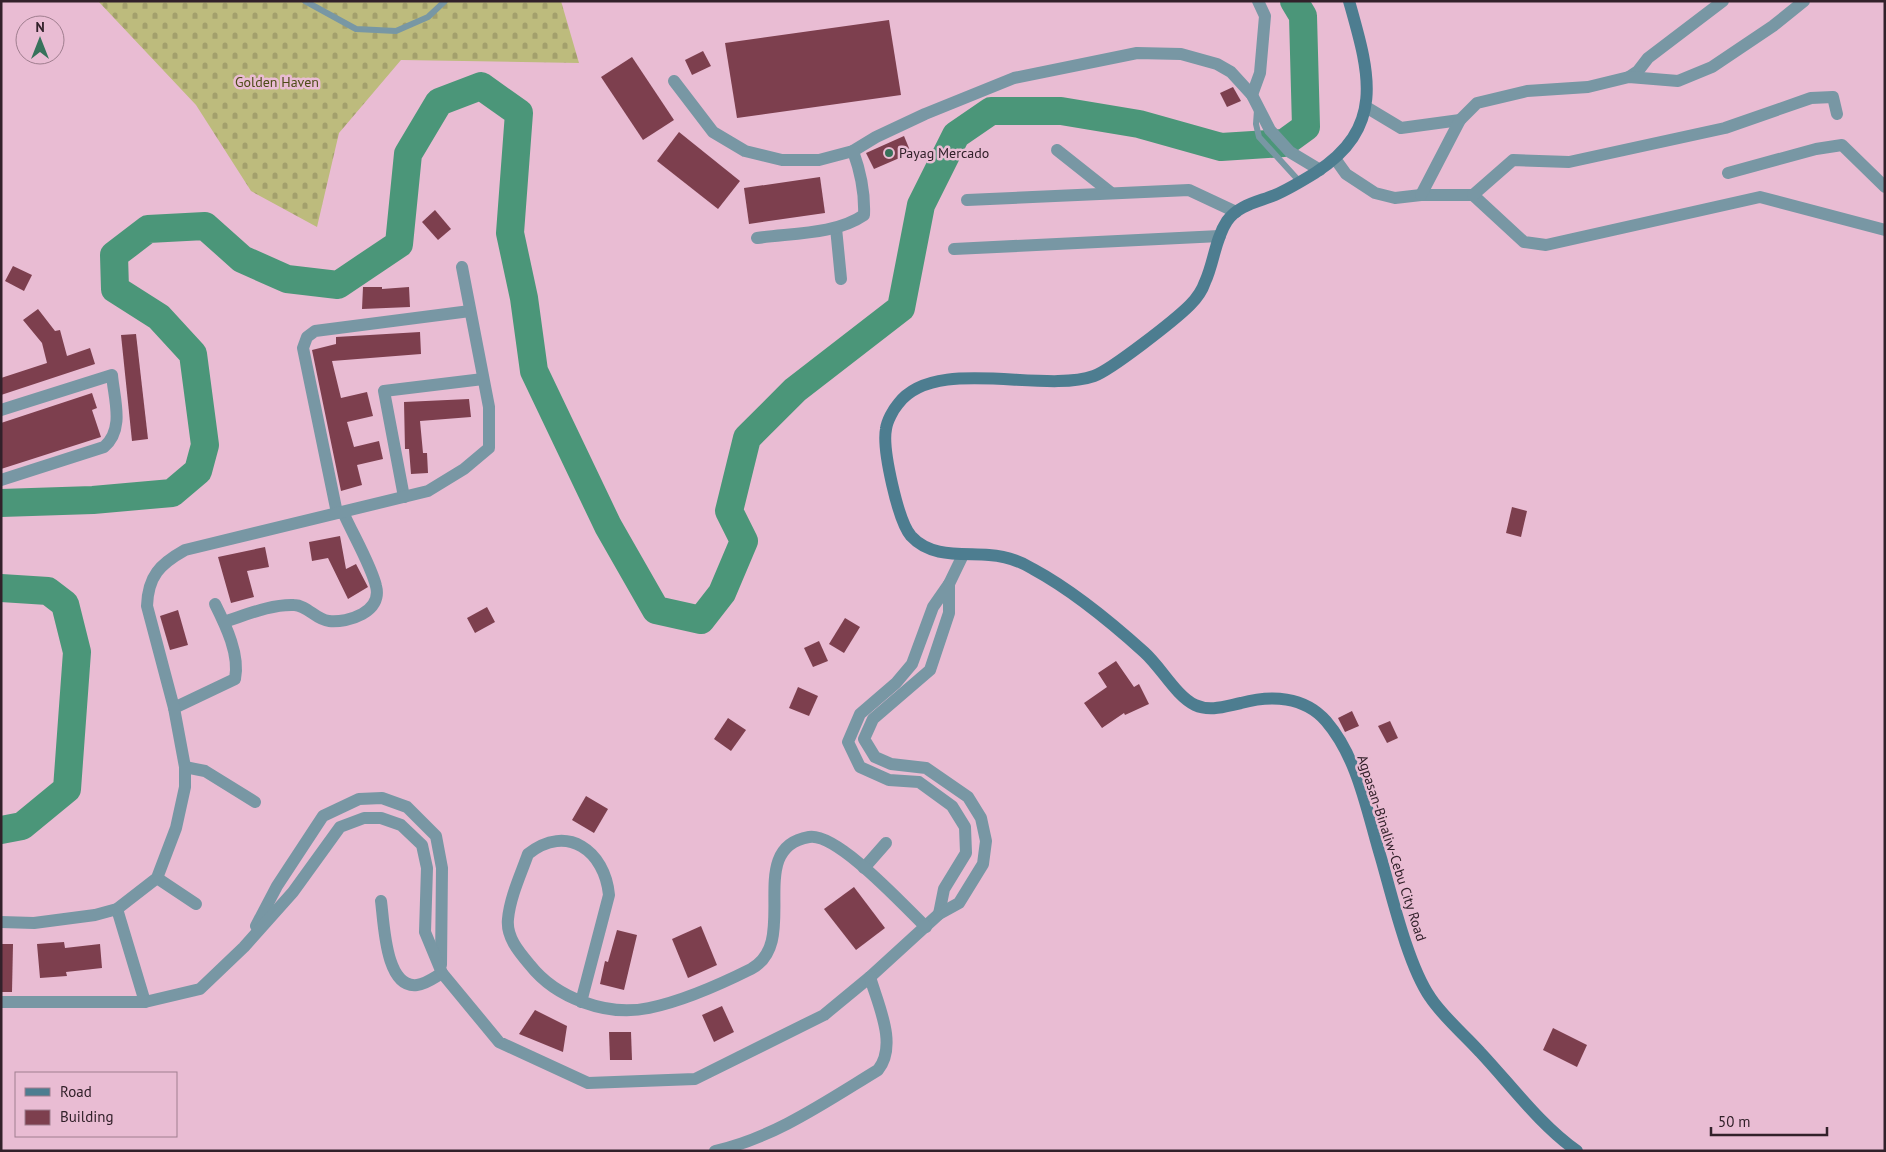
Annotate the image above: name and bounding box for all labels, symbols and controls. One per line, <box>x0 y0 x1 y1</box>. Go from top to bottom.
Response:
north arrow <box>15 15 65 65</box>
text: N <box>35 18 45 36</box>
park label: Golden Haven <box>235 73 319 91</box>
place label: Payag Mercado <box>899 144 989 162</box>
marker: Payag Mercado <box>883 147 895 159</box>
street label: Agpasan-Binaliw-Cebu City Road <box>1353 753 1431 943</box>
legend <box>15 1072 178 1137</box>
text: Road <box>60 1082 92 1101</box>
scale bar <box>1711 1104 1827 1136</box>
text: Building <box>60 1107 114 1126</box>
text: 50 m <box>1718 1112 1751 1131</box>

